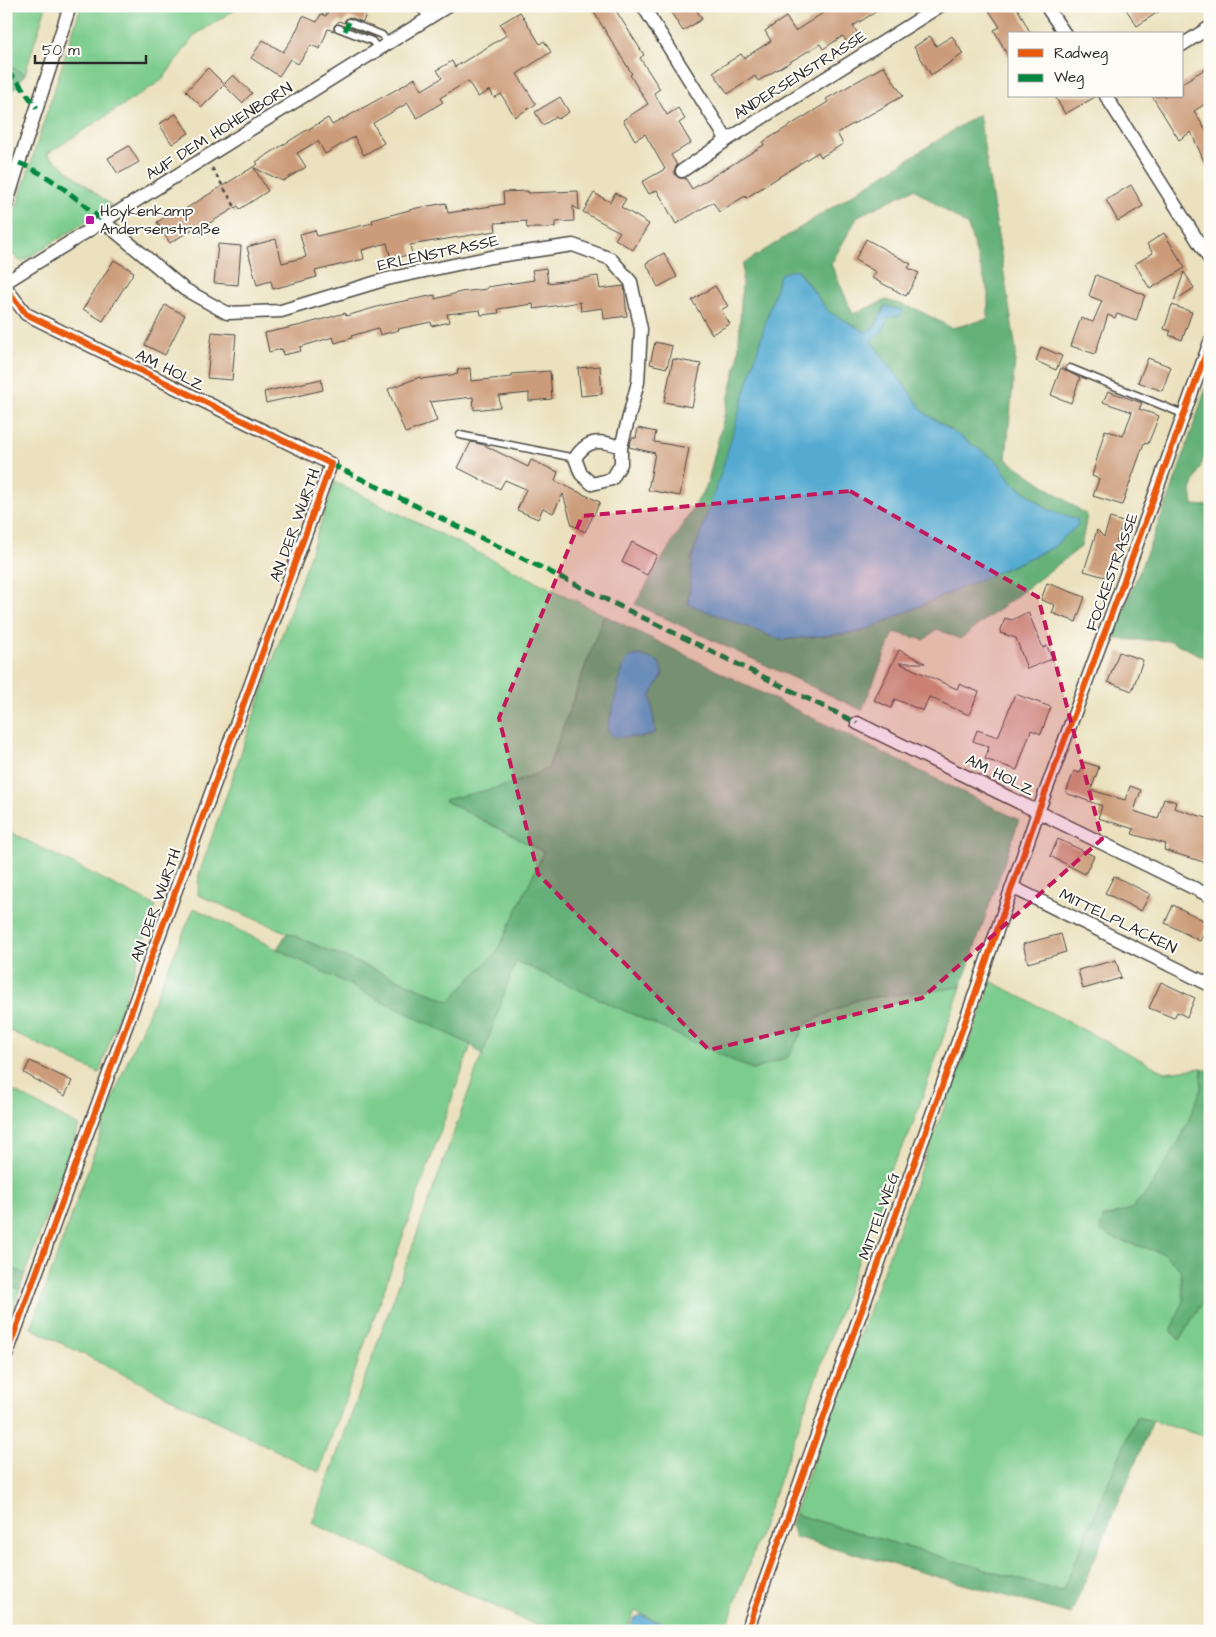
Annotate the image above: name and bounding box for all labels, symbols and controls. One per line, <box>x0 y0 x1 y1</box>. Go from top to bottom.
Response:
street label: ANDERSENSTRASSE <box>729 25 871 125</box>
scale bar <box>35 32 146 64</box>
legend <box>1008 32 1184 98</box>
text: 50 m <box>42 40 80 61</box>
text: Radweg <box>1054 43 1108 65</box>
text: Weg <box>1054 67 1084 89</box>
street label: AUF DEM HOHENBORN <box>141 77 297 185</box>
place label: Hoykenkamp Andersenstraße <box>100 200 220 240</box>
marker: Hoykenkamp Andersenstraße <box>84 214 96 226</box>
street label: ERLENSTRASSE <box>375 229 501 277</box>
street label: AM HOLZ <box>132 344 208 396</box>
street label: AN DER WURTH <box>264 465 326 585</box>
street label: FOCKESTRASSE <box>1080 509 1144 634</box>
street label: AM HOLZ <box>962 749 1038 801</box>
street label: AN DER WURTH <box>125 845 187 965</box>
street label: MITTELPLACKEN <box>1056 883 1180 959</box>
street label: MITTELWEG <box>853 1169 905 1263</box>

